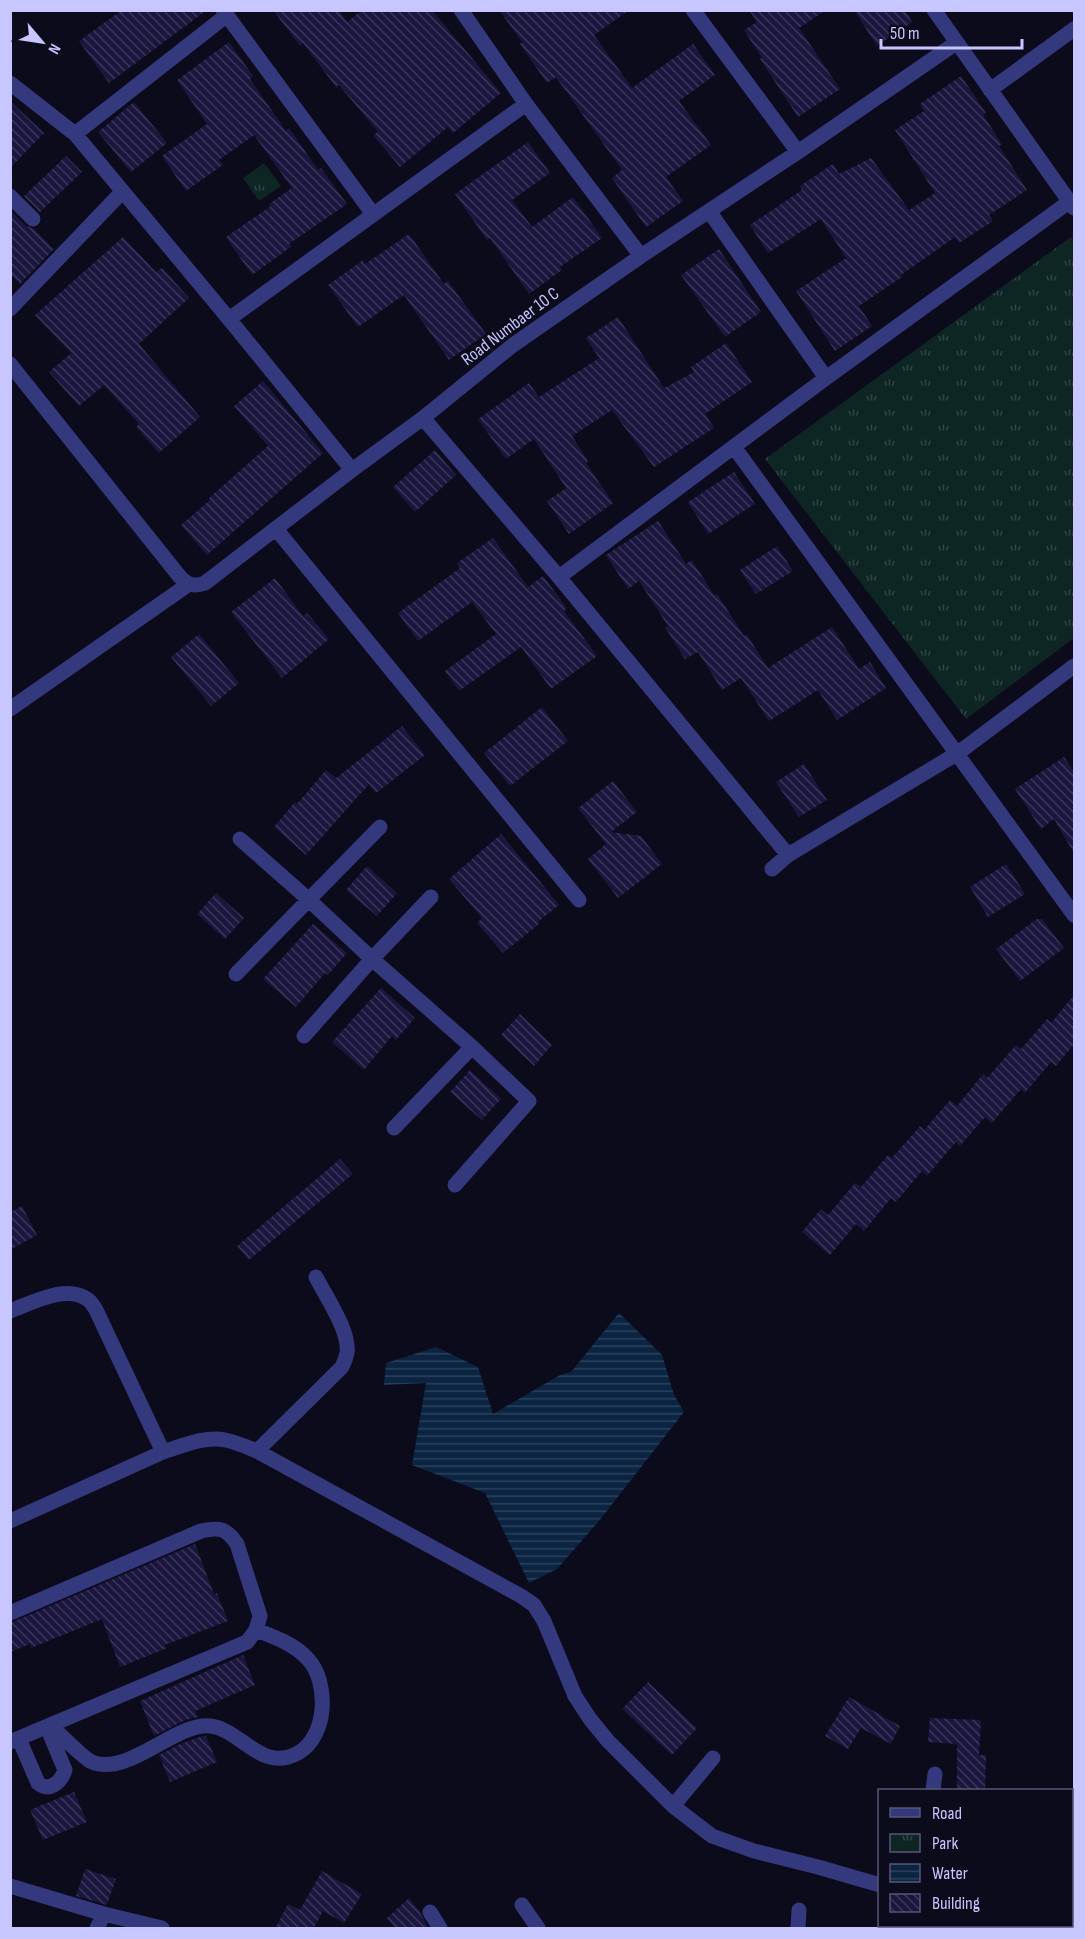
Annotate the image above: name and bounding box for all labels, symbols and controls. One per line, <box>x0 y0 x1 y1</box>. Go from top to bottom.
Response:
north arrow <box>12 12 72 72</box>
scale bar <box>881 12 1022 50</box>
text: 50 m <box>890 23 920 44</box>
text: N <box>43 40 64 57</box>
street label: Road Numbaer 10 C <box>457 283 563 370</box>
legend <box>878 1789 1073 1927</box>
text: Road <box>932 1803 962 1824</box>
text: Park <box>932 1833 958 1854</box>
text: Water <box>932 1863 968 1884</box>
text: Building <box>932 1893 980 1914</box>

